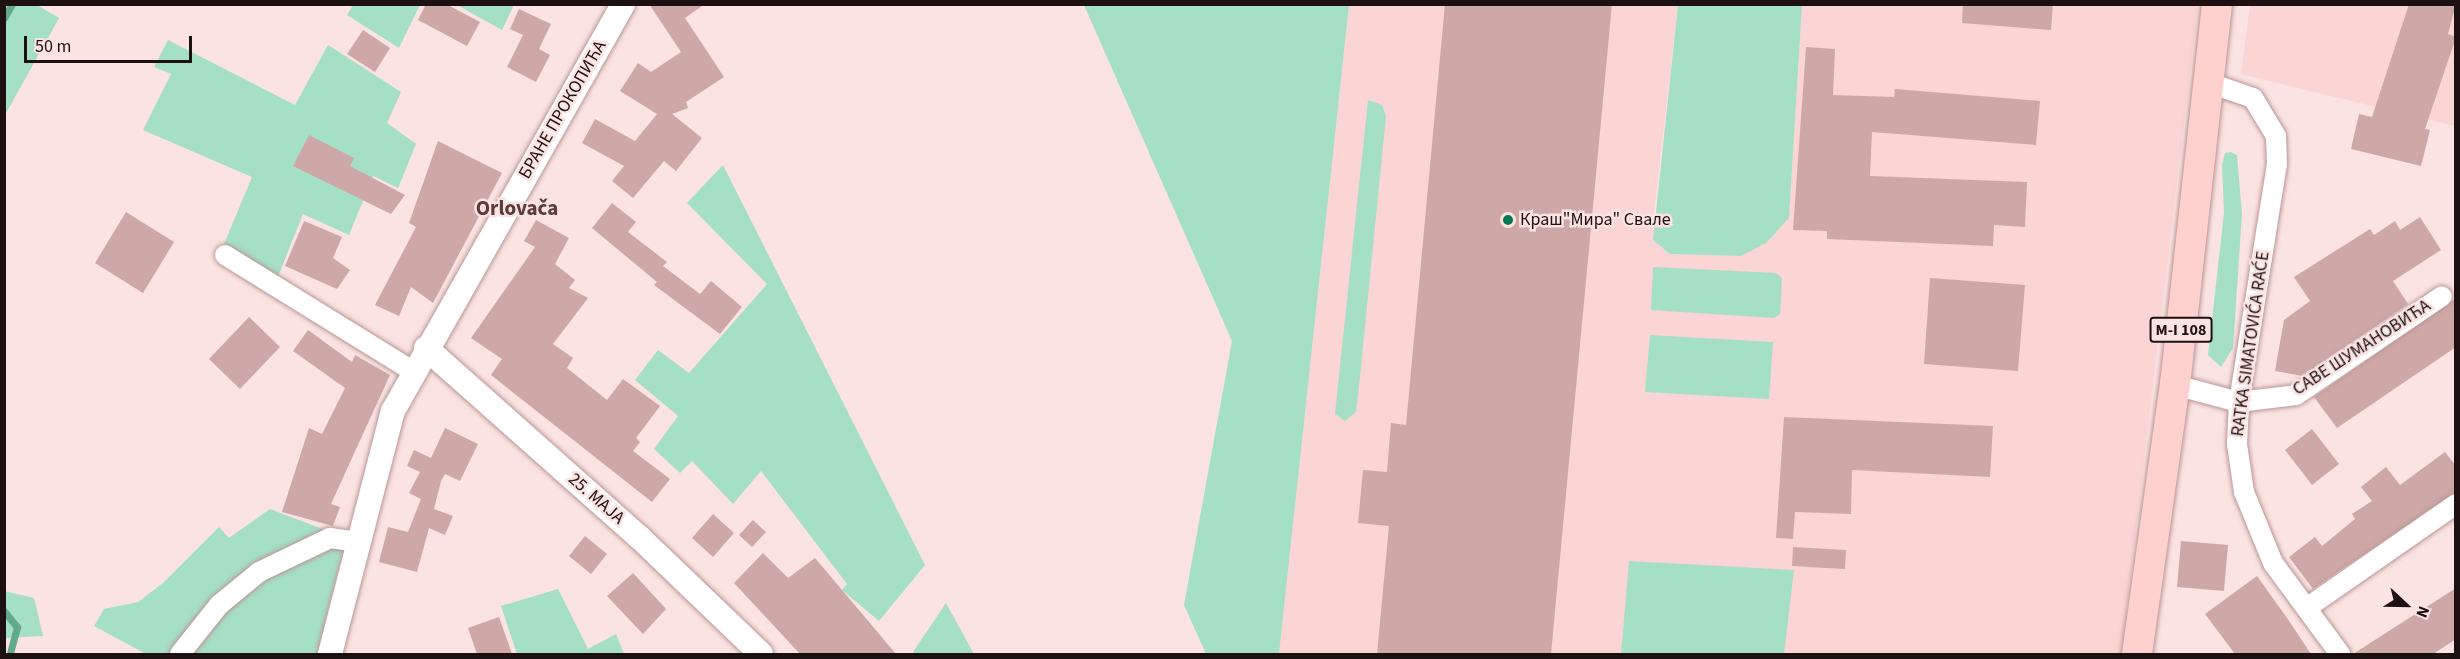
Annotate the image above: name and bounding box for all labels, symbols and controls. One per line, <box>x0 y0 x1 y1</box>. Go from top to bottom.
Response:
scale bar <box>27 24 195 62</box>
text: 50 m <box>35 34 71 59</box>
street label: БРАНЕ ПРОКОПИЋА <box>515 37 611 183</box>
district label: Orlovača <box>476 195 558 221</box>
place label: Краш"Мира" Свале <box>1520 209 1671 231</box>
marker: Краш"Мира" Свале <box>1501 213 1515 227</box>
street label: RATKA SIMATOVIĆA RAĆE <box>2227 250 2275 438</box>
street label: САВЕ ШУМАНОВИЋА <box>2289 295 2435 401</box>
road number: M-I 108 <box>2150 317 2212 343</box>
street label: 25. МАЈА <box>564 469 628 529</box>
north arrow <box>2376 575 2436 635</box>
text: N <box>2411 603 2435 621</box>

